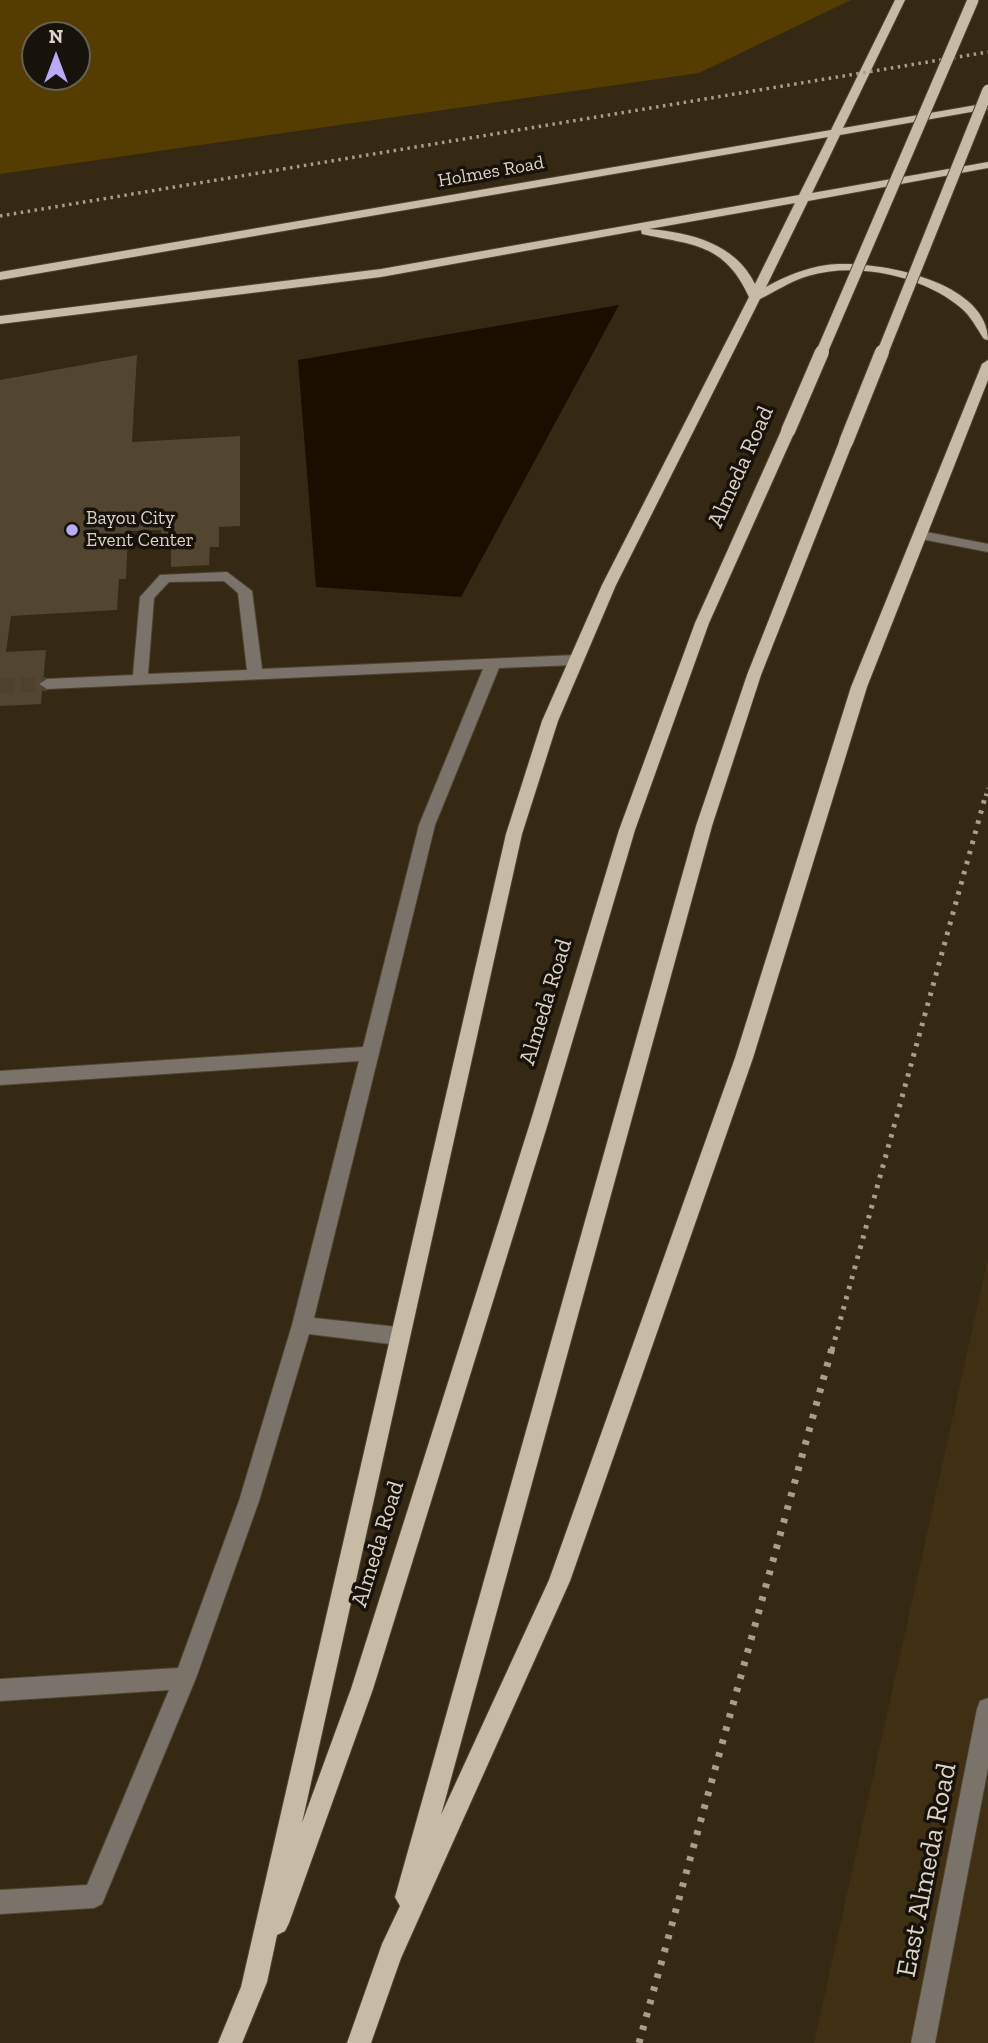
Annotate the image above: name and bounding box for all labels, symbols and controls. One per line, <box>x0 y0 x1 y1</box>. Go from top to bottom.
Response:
north arrow <box>21 21 91 91</box>
text: N <box>49 25 63 48</box>
street label: Holmes Road <box>436 151 546 193</box>
street label: Almeda Road <box>702 402 780 532</box>
place label: Bayou City Event Center <box>86 508 194 552</box>
marker: Bayou City Event Center <box>64 522 80 538</box>
street label: Almeda Road <box>514 936 578 1068</box>
street label: Almeda Road <box>346 1478 410 1610</box>
street label: East Almeda Road <box>890 1760 964 1980</box>

